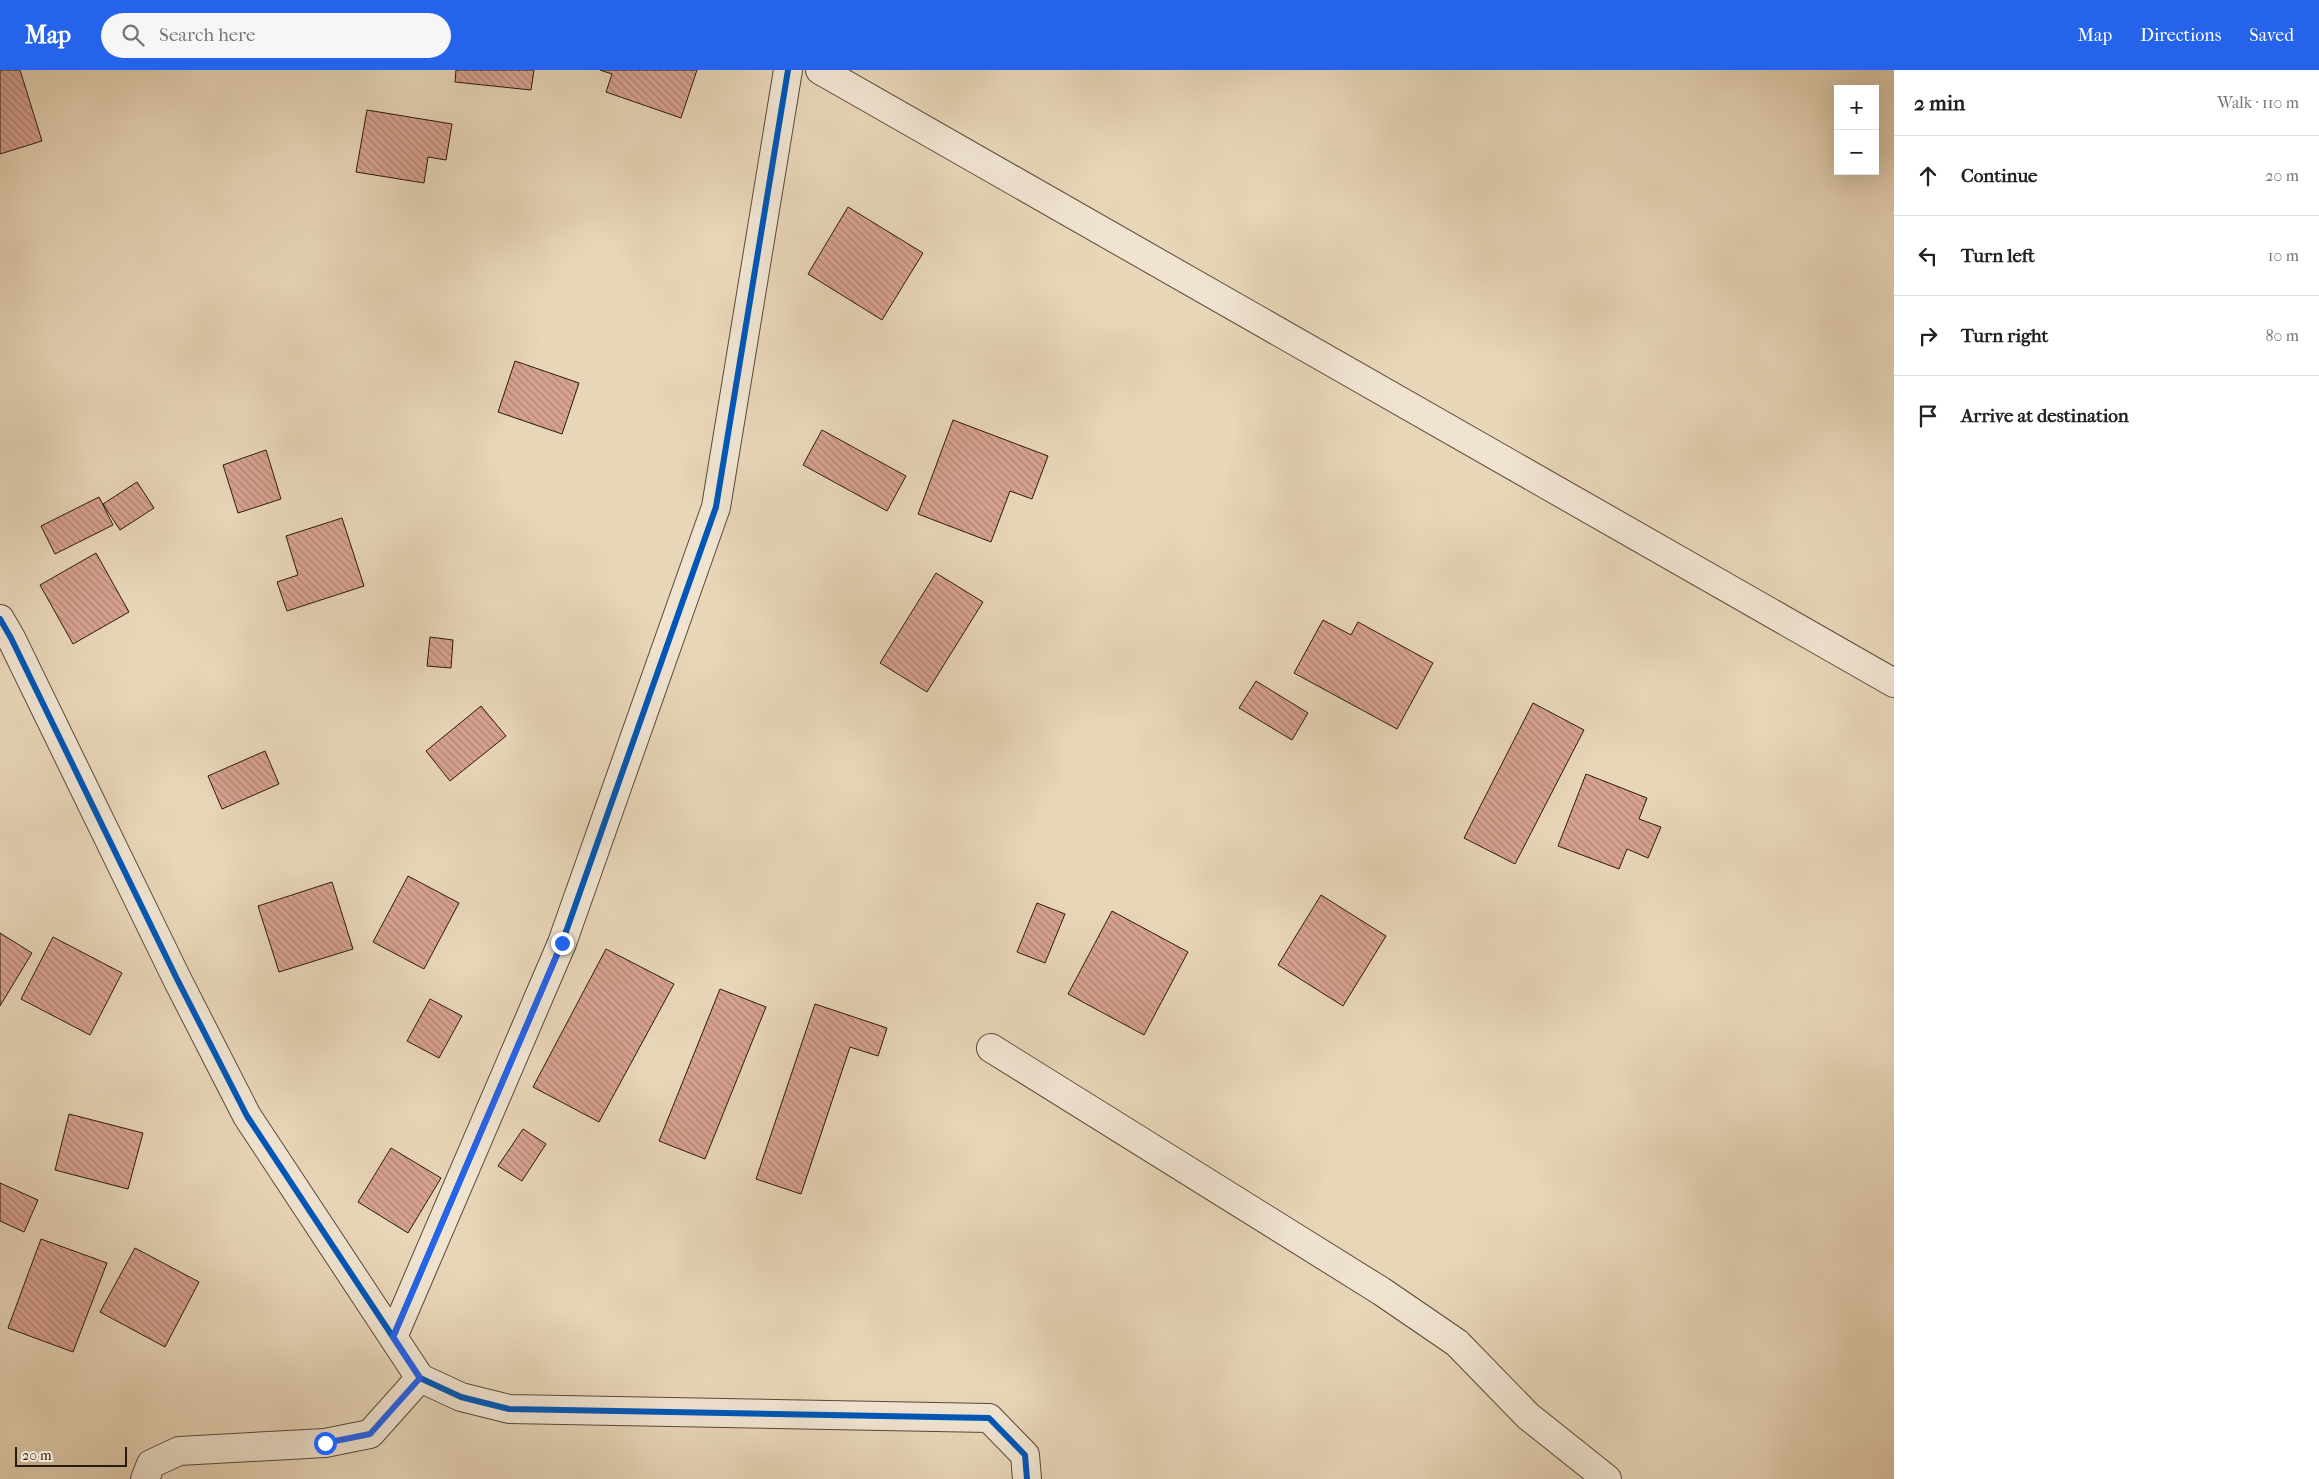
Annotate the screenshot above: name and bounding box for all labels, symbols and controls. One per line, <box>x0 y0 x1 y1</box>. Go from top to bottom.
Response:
search box <box>101 13 451 58</box>
text: Map <box>25 21 71 49</box>
icon: search <box>119 21 147 49</box>
text: Search here <box>159 24 255 46</box>
text: Map <box>2078 25 2112 46</box>
text: Directions <box>2140 25 2221 46</box>
text: Saved <box>2249 25 2294 46</box>
map controls <box>1834 85 1879 175</box>
button: + <box>1834 85 1879 130</box>
text: 2 min <box>1914 91 1965 115</box>
text: Walk · 110 m <box>2217 93 2299 112</box>
button: − <box>1834 130 1879 175</box>
icon: ahead <box>1914 162 1942 190</box>
text: Continue <box>1961 165 2037 187</box>
text: 20 m <box>2265 166 2299 185</box>
icon: left <box>1914 242 1942 270</box>
text: Turn left <box>1961 245 2035 267</box>
text: 10 m <box>2268 246 2299 265</box>
icon: right <box>1914 322 1942 350</box>
text: Turn right <box>1961 325 2048 347</box>
text: 80 m <box>2265 326 2299 345</box>
icon: arrive <box>1914 402 1942 430</box>
text: Arrive at destination <box>1961 405 2129 427</box>
route end <box>551 932 574 955</box>
route start <box>314 1432 337 1455</box>
scale bar <box>15 1444 128 1467</box>
text: 20 m <box>22 1447 52 1464</box>

